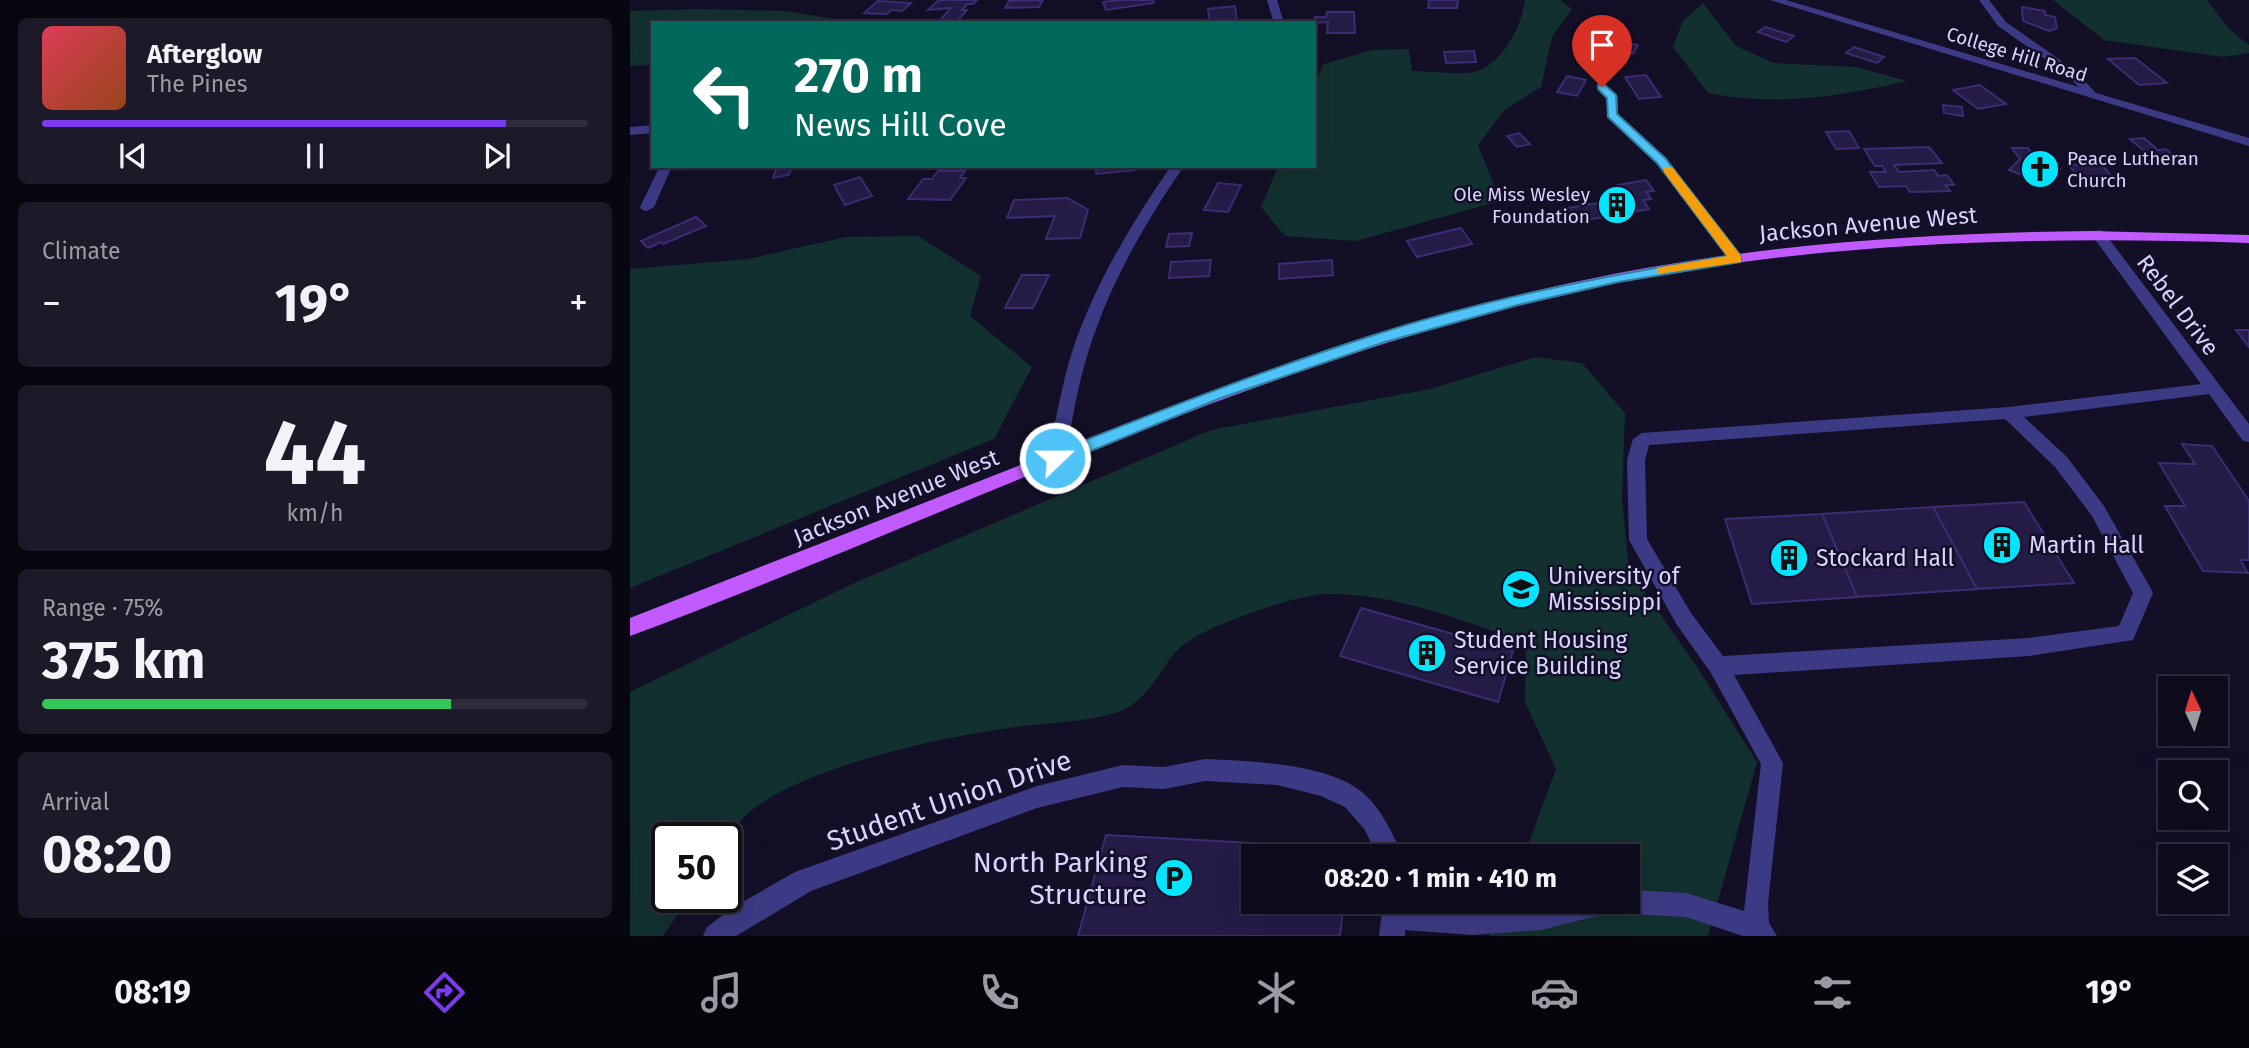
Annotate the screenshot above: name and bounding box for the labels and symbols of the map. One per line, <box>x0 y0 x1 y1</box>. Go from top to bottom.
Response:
pin <box>1572 15 1632 87</box>
street label: College Hill Road <box>1944 22 2090 87</box>
place label: Peace Lutheran Church <box>2067 147 2199 192</box>
church icon: Peace Lutheran Church <box>2019 148 2061 190</box>
place label: Ole Miss Wesley Foundation <box>1453 183 1591 228</box>
building icon: Ole Miss Wesley Foundation <box>1596 184 1638 226</box>
street label: Jackson Avenue West <box>1758 200 1979 247</box>
street label: Rebel Drive <box>2131 249 2225 361</box>
position arrow <box>1018 421 1092 495</box>
street label: Jackson Avenue West <box>789 443 1003 551</box>
building icon: Martin Hall <box>1981 524 2023 566</box>
place label: Martin Hall <box>2029 531 2144 559</box>
building icon: Stockard Hall <box>1768 537 1810 579</box>
place label: Stockard Hall <box>1816 544 1955 572</box>
place label: University of Mississippi <box>1548 562 1682 616</box>
school or university icon: University of Mississippi <box>1500 568 1542 610</box>
place label: Student Housing Service Building <box>1454 626 1628 680</box>
building icon: Student Housing Service Building <box>1406 632 1448 674</box>
north arrow <box>2158 676 2228 746</box>
street label: Student Union Drive <box>823 743 1076 858</box>
speed limit sign: 50 <box>651 822 742 913</box>
place label: North Parking Structure <box>973 846 1147 911</box>
parking icon: North Parking Structure <box>1153 857 1195 899</box>

